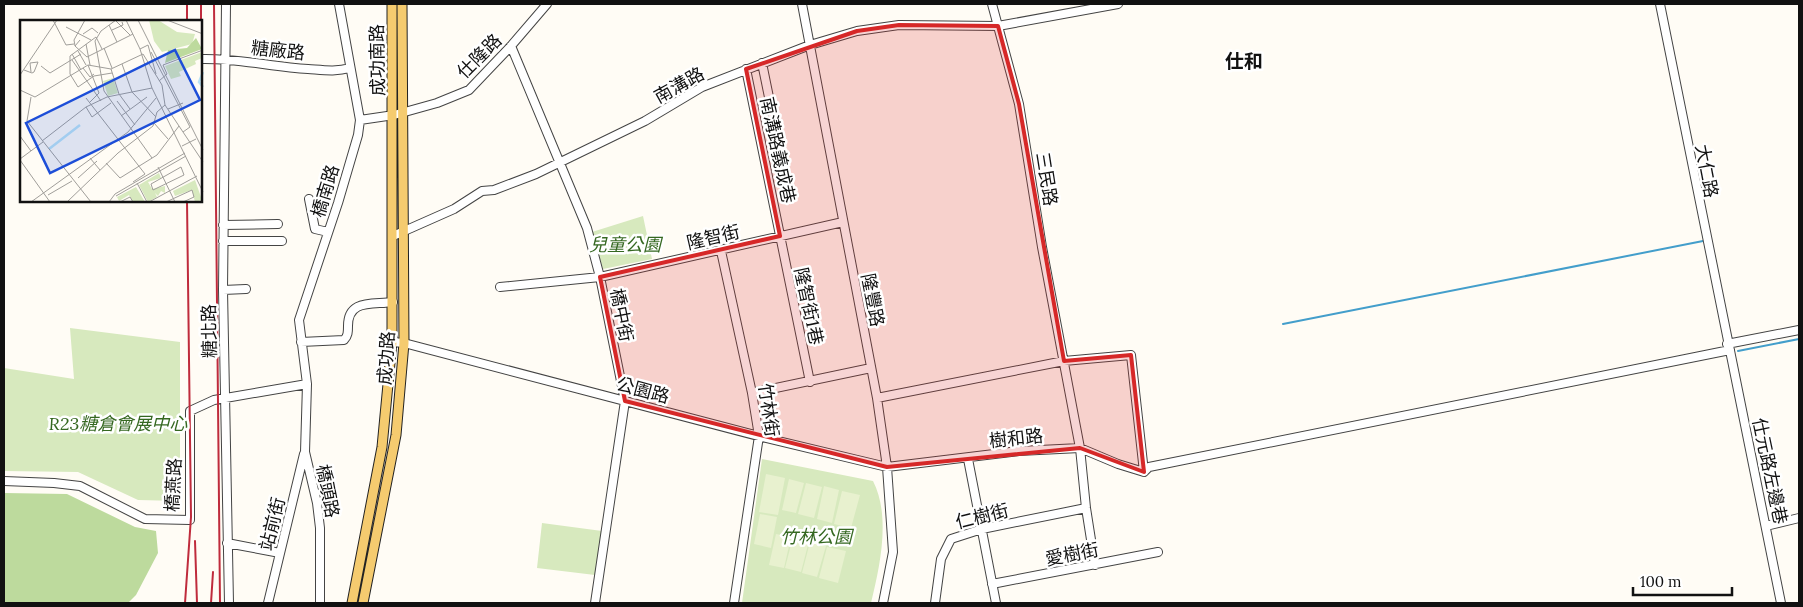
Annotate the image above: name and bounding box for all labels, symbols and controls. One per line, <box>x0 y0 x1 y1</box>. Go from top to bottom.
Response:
inset map <box>20 20 202 202</box>
street label: 成功南路 <box>365 24 389 96</box>
street label: 仕隆路 <box>452 29 506 83</box>
street label: 糖廠路 <box>250 36 306 64</box>
district label: 仕和 <box>1225 49 1263 73</box>
street label: 南溝路 <box>650 62 708 108</box>
street label: 南溝路義成巷 <box>756 95 800 205</box>
street label: 大仁路 <box>1691 142 1723 200</box>
street label: 三民路 <box>1031 151 1063 207</box>
street label: 橋南路 <box>306 162 344 220</box>
street label: 隆智街 <box>684 220 742 254</box>
park label: 兒童公園 <box>589 233 664 256</box>
street label: 隆智街1巷 <box>790 265 828 347</box>
street label: 隆豐路 <box>857 271 889 329</box>
street label: 橋中街 <box>606 286 638 344</box>
street label: 糖北路 <box>197 304 221 358</box>
street label: 成功路 <box>373 330 399 386</box>
street label: 公園路 <box>614 372 672 408</box>
street label: 竹林街 <box>754 382 784 438</box>
park label: R23糖倉會展中心 <box>49 412 188 435</box>
street label: 仕元路左邊巷 <box>1748 416 1792 526</box>
street label: 樹和路 <box>988 424 1044 452</box>
street label: 橋燕路 <box>160 457 186 513</box>
street label: 橋頭路 <box>312 462 344 520</box>
street label: 站前街 <box>254 495 290 553</box>
street label: 仁樹街 <box>953 498 1011 534</box>
park label: 竹林公園 <box>780 525 855 548</box>
street label: 愛樹街 <box>1043 538 1101 570</box>
scale bar <box>1633 564 1732 596</box>
text: 100 m <box>1640 572 1681 591</box>

